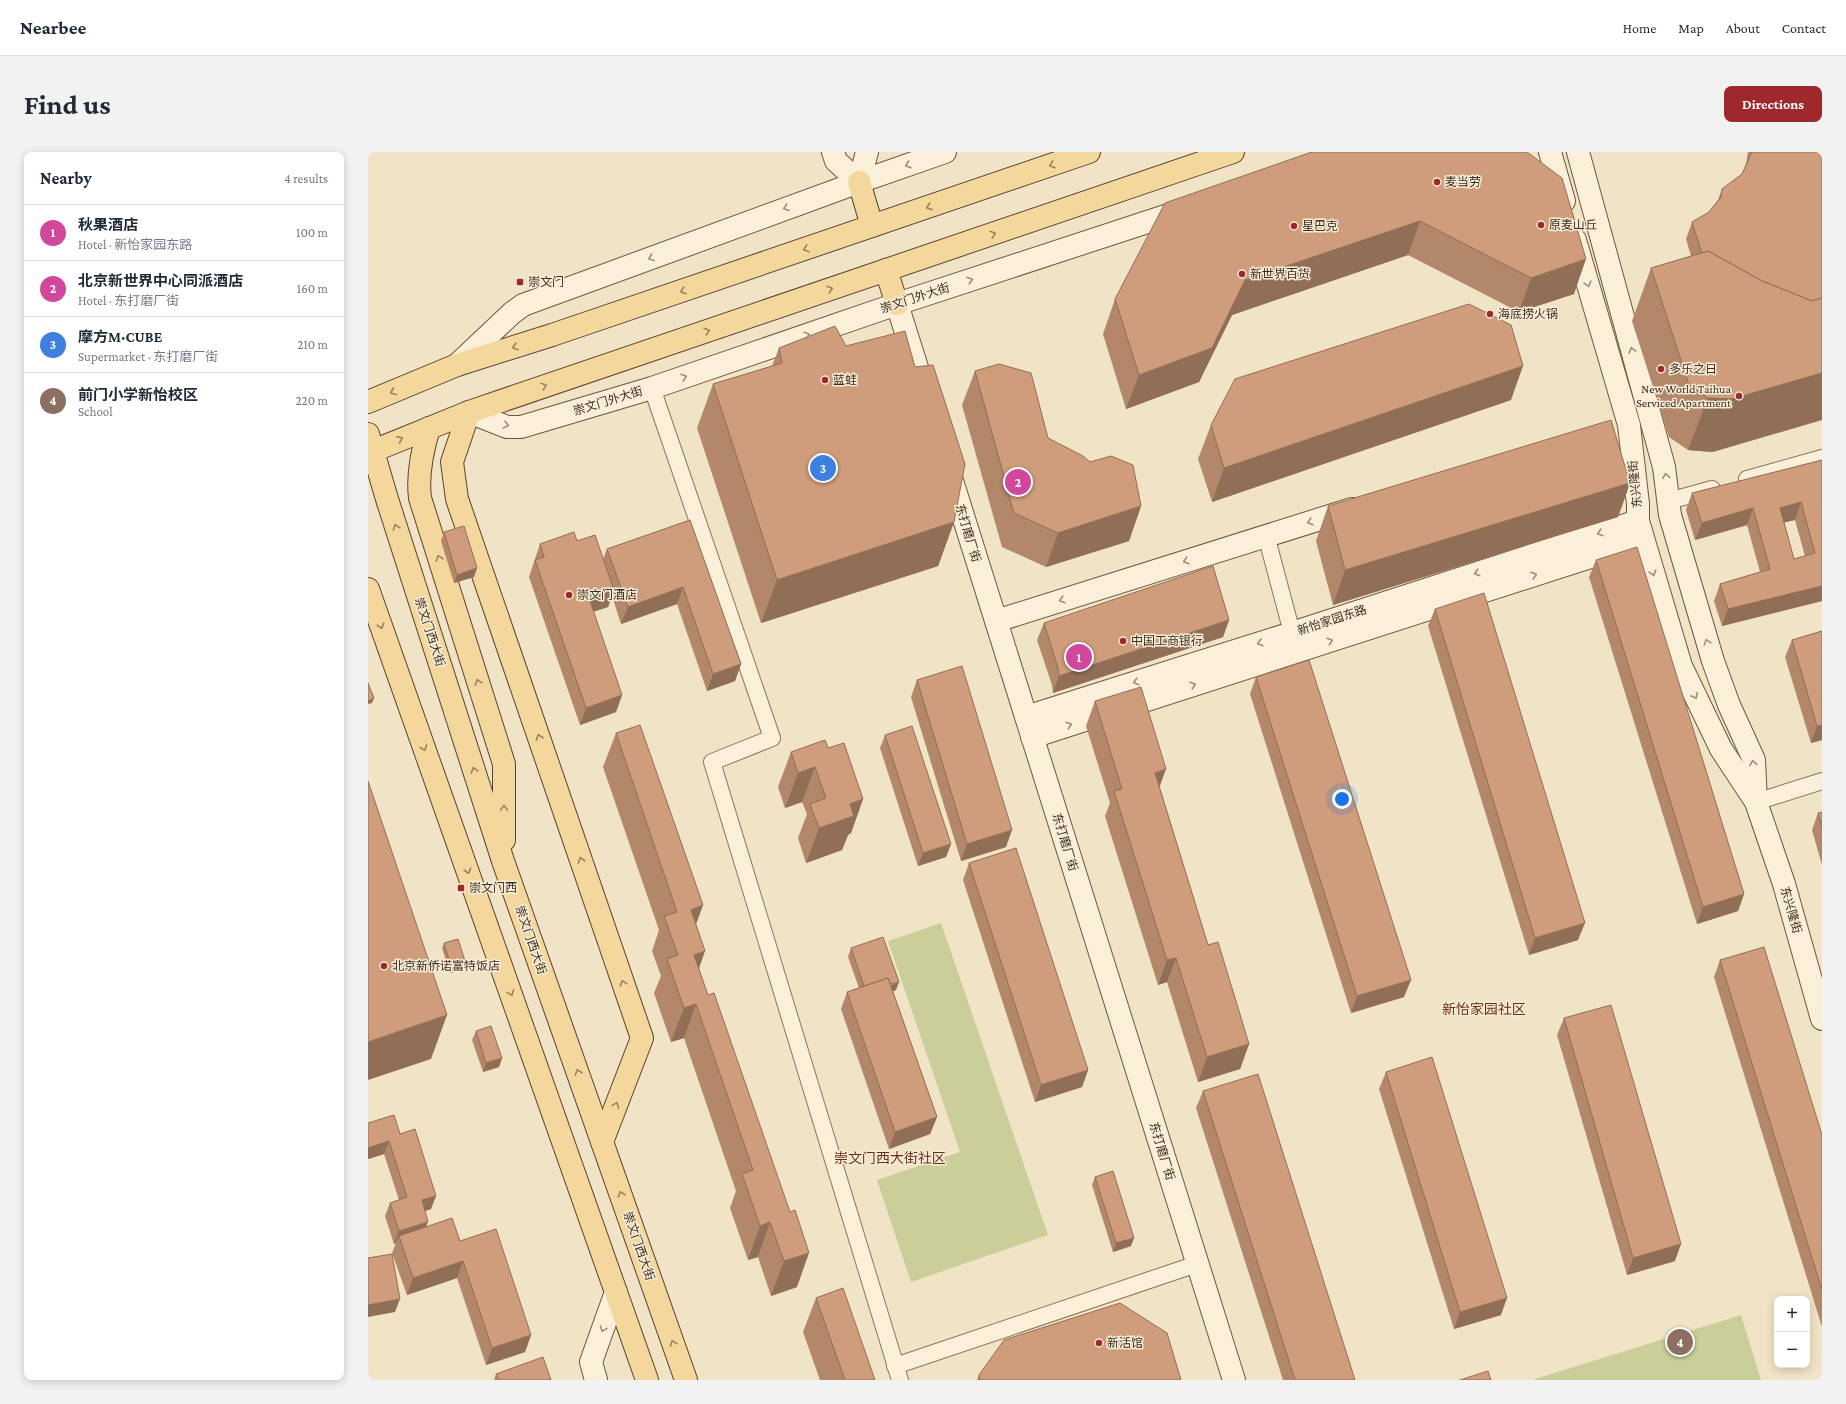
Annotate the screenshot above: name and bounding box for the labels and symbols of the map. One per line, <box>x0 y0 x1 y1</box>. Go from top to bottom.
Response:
one-way arrow <box>905 160 912 168</box>
one-way arrow <box>1048 160 1055 168</box>
place label: 麦当劳 <box>1445 175 1481 189</box>
marker: 麦当劳 <box>1432 177 1442 187</box>
one-way arrow <box>925 202 932 211</box>
one-way arrow <box>783 204 790 212</box>
place label: 原麦山丘 <box>1549 218 1597 232</box>
place label: 星巴克 <box>1302 219 1338 233</box>
marker: 原麦山丘 <box>1536 220 1546 230</box>
marker: 星巴克 <box>1289 221 1299 231</box>
one-way arrow <box>990 230 997 238</box>
one-way arrow <box>802 244 809 253</box>
one-way arrow <box>647 253 654 262</box>
place label: 新世界百货 <box>1250 267 1310 281</box>
marker: 新世界百货 <box>1237 269 1247 279</box>
place label: 崇文门 <box>528 275 564 289</box>
one-way arrow <box>966 276 973 285</box>
marker: 崇文门 <box>515 277 525 287</box>
street label: 崇文门外大街 <box>879 280 951 316</box>
one-way arrow <box>1583 280 1592 287</box>
one-way arrow <box>827 285 834 294</box>
one-way arrow <box>679 286 686 294</box>
place label: 海底捞火锅 <box>1498 307 1558 321</box>
marker: 海底捞火锅 <box>1485 309 1495 319</box>
one-way arrow <box>704 327 711 336</box>
one-way arrow <box>803 331 810 339</box>
one-way arrow <box>511 342 518 351</box>
one-way arrow <box>1628 347 1637 354</box>
place label: 多乐之日 <box>1669 362 1717 376</box>
marker: 多乐之日 <box>1656 364 1666 374</box>
one-way arrow <box>680 373 687 382</box>
place label: 蓝蛙 <box>833 373 857 387</box>
marker: 蓝蛙 <box>820 375 830 385</box>
place label: New World Taihua Serviced Apartment <box>1636 382 1732 410</box>
one-way arrow <box>541 383 548 391</box>
street label: 崇文门外大街 <box>572 384 644 418</box>
one-way arrow <box>389 387 396 395</box>
marker: New World Taihua Serviced Apartment <box>1734 391 1744 401</box>
one-way arrow <box>502 421 509 429</box>
one-way arrow <box>397 436 404 444</box>
pin: 3 <box>810 453 836 483</box>
street label: 东兴隆街 <box>1626 459 1644 509</box>
pin: 2 <box>1005 467 1031 497</box>
one-way arrow <box>1661 473 1670 479</box>
street label: 东打磨厂街 <box>953 502 983 564</box>
one-way arrow <box>1307 517 1314 526</box>
one-way arrow <box>392 523 401 530</box>
one-way arrow <box>1597 529 1604 537</box>
one-way arrow <box>435 554 443 561</box>
one-way arrow <box>1182 556 1189 565</box>
one-way arrow <box>1473 569 1480 577</box>
one-way arrow <box>1648 569 1657 576</box>
one-way arrow <box>1530 572 1537 580</box>
place label: 崇文门酒店 <box>577 588 637 602</box>
marker: 崇文门酒店 <box>564 590 574 600</box>
one-way arrow <box>1059 595 1066 604</box>
street label: 崇文门西大街 <box>412 596 448 668</box>
street label: 新怡家园东路 <box>1296 602 1368 638</box>
one-way arrow <box>376 622 385 629</box>
place label: 中国工商银行 <box>1131 634 1203 648</box>
marker: 中国工商银行 <box>1118 636 1128 646</box>
one-way arrow <box>1327 637 1334 646</box>
one-way arrow <box>1256 638 1263 647</box>
one-way arrow <box>1703 639 1712 646</box>
pin: 1 <box>1066 642 1092 672</box>
one-way arrow <box>1132 677 1139 686</box>
one-way arrow <box>474 678 483 685</box>
one-way arrow <box>1190 682 1197 690</box>
one-way arrow <box>1690 691 1698 699</box>
one-way arrow <box>1066 721 1073 730</box>
one-way arrow <box>535 734 544 741</box>
one-way arrow <box>420 745 428 752</box>
one-way arrow <box>1749 760 1758 767</box>
one-way arrow <box>470 767 479 774</box>
your location <box>1332 789 1352 809</box>
one-way arrow <box>500 805 508 811</box>
street label: 东打磨厂街 <box>1050 811 1080 873</box>
one-way arrow <box>577 857 586 864</box>
one-way arrow <box>463 867 471 874</box>
place label: 崇文门西 <box>469 881 517 895</box>
marker: 崇文门西 <box>456 883 466 893</box>
street label: 东兴隆街 <box>1778 885 1804 935</box>
street label: 崇文门西大街 <box>513 904 549 976</box>
place label: 北京新侨诺富特饭店 <box>392 959 500 973</box>
marker: 北京新侨诺富特饭店 <box>379 961 389 971</box>
one-way arrow <box>619 980 628 987</box>
one-way arrow <box>507 990 515 997</box>
district label: 新怡家园社区 <box>1442 1001 1526 1017</box>
one-way arrow <box>574 1068 582 1075</box>
one-way arrow <box>612 1102 620 1109</box>
street label: 东打磨厂街 <box>1147 1120 1177 1182</box>
district label: 崇文门西大街社区 <box>834 1150 946 1166</box>
one-way arrow <box>617 1191 625 1198</box>
street label: 崇文门西大街 <box>621 1210 657 1282</box>
one-way arrow <box>599 1325 608 1332</box>
pin: 4 <box>1667 1327 1693 1357</box>
place label: 新活馆 <box>1107 1336 1143 1350</box>
marker: 新活馆 <box>1094 1338 1104 1348</box>
one-way arrow <box>670 1340 678 1347</box>

